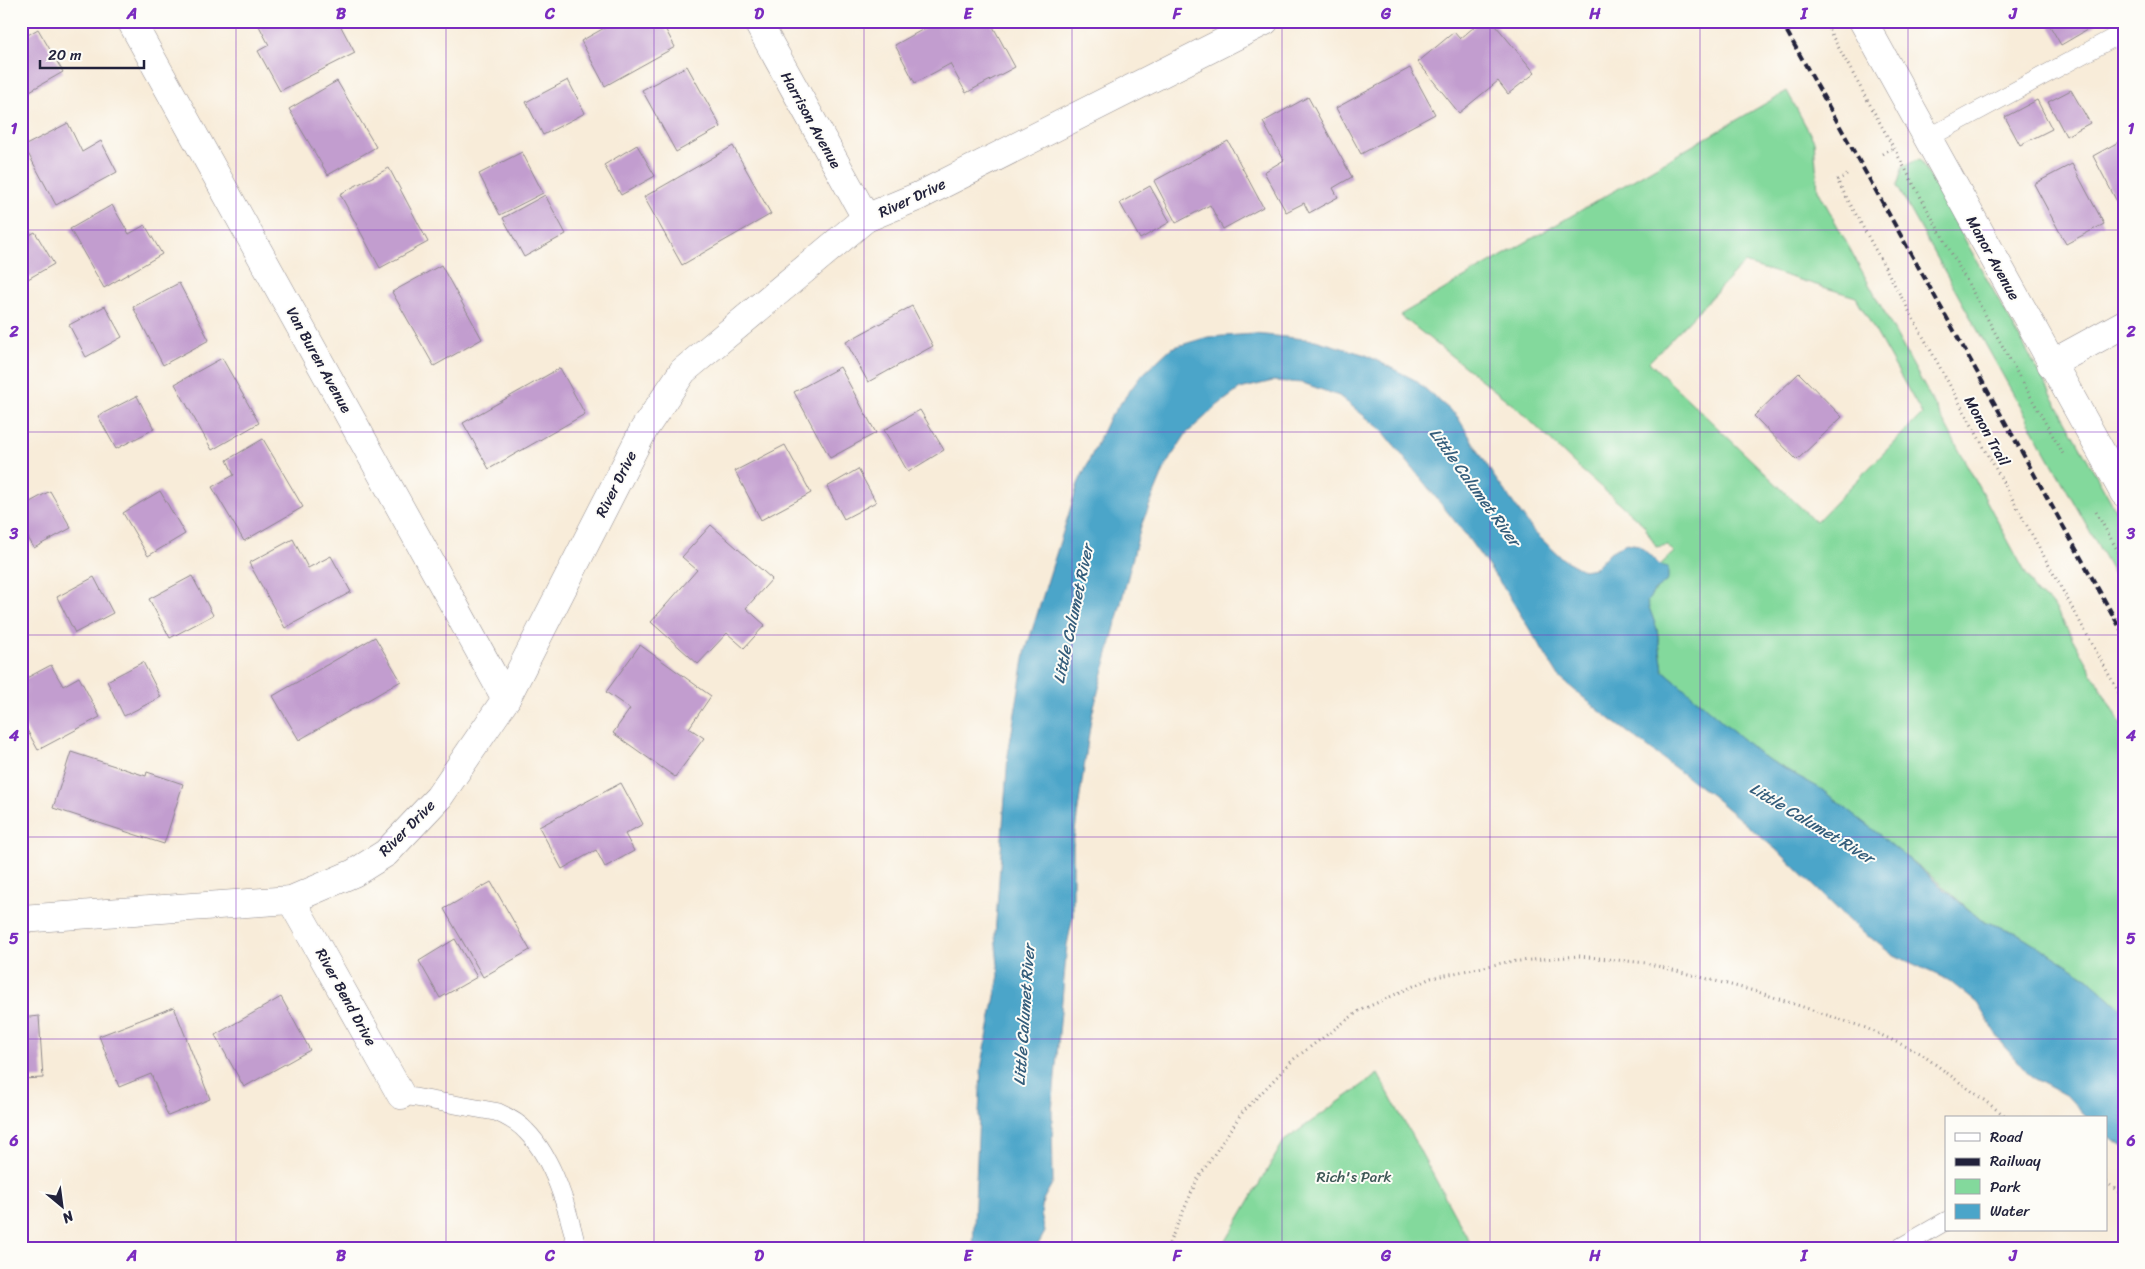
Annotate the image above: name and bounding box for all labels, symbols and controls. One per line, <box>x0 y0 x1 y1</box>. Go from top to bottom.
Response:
text: A <box>126 0 137 28</box>
text: B <box>336 0 347 28</box>
text: C <box>544 0 556 28</box>
text: D <box>754 0 764 28</box>
text: E <box>964 0 974 28</box>
text: F <box>1172 0 1183 28</box>
text: G <box>1380 0 1392 28</box>
text: H <box>1588 0 1601 28</box>
text: I <box>1800 0 1809 28</box>
text: J <box>2008 0 2018 28</box>
scale bar <box>40 38 144 70</box>
text: 20 m <box>48 42 82 68</box>
street label: Harrison Avenue <box>773 66 849 174</box>
text: 1 <box>11 114 18 143</box>
text: 1 <box>2128 114 2135 143</box>
street label: River Drive <box>874 171 950 225</box>
street label: Manor Avenue <box>1959 211 2027 305</box>
street label: Van Buren Avenue <box>279 302 359 418</box>
text: 2 <box>8 317 19 346</box>
text: 2 <box>2125 317 2136 346</box>
street label: Monon Trail <box>1957 391 2017 471</box>
water label: Little Calumet River <box>1422 421 1530 555</box>
street label: River Drive <box>588 446 644 522</box>
text: 3 <box>9 519 19 548</box>
text: 3 <box>2126 519 2136 548</box>
water label: Little Calumet River <box>1044 540 1102 686</box>
text: 4 <box>8 721 19 750</box>
text: 4 <box>2125 721 2136 750</box>
water label: Little Calumet River <box>1744 774 1882 873</box>
street label: River Drive <box>372 793 442 863</box>
text: 5 <box>9 924 19 953</box>
text: 5 <box>2126 924 2136 953</box>
water label: Little Calumet River <box>1005 941 1044 1086</box>
street label: River Bend Drive <box>308 943 384 1051</box>
legend <box>1945 1116 2108 1232</box>
text: Road <box>1990 1124 2023 1150</box>
text: 6 <box>8 1126 19 1155</box>
text: 6 <box>2125 1126 2136 1155</box>
text: Railway <box>1990 1148 2041 1174</box>
park label: Rich's Park <box>1316 1164 1392 1190</box>
text: Park <box>1990 1174 2021 1200</box>
north arrow <box>38 1182 88 1232</box>
text: Water <box>1990 1198 2030 1224</box>
text: N <box>57 1203 79 1230</box>
text: A <box>126 1241 137 1269</box>
text: B <box>336 1241 347 1269</box>
text: C <box>544 1241 556 1269</box>
text: D <box>754 1241 764 1269</box>
text: E <box>964 1241 974 1269</box>
text: F <box>1172 1241 1183 1269</box>
text: G <box>1380 1241 1392 1269</box>
text: H <box>1588 1241 1601 1269</box>
text: I <box>1800 1241 1809 1269</box>
text: J <box>2008 1241 2018 1269</box>

